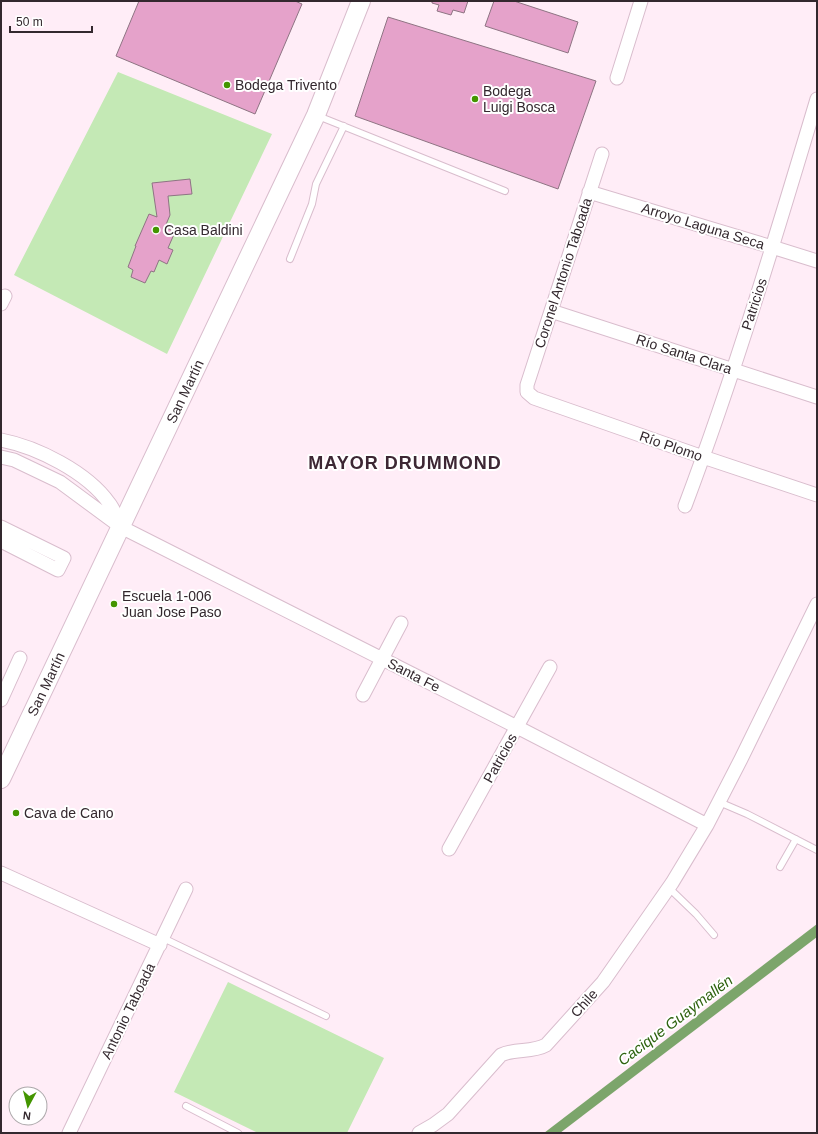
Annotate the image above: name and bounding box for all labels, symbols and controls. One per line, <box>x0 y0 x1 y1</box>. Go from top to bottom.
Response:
scale bar <box>10 8 92 34</box>
text: 50 m <box>16 15 43 29</box>
place label: Bodega Trivento <box>235 77 337 93</box>
marker: Bodega Trivento <box>222 80 232 90</box>
place label: Bodega Luigi Bosca <box>483 83 556 115</box>
marker: Bodega Luigi Bosca <box>470 94 480 104</box>
street label: Coronel Antonio Taboada <box>531 196 595 350</box>
street label: Arroyo Laguna Seca <box>640 200 767 252</box>
place label: Casa Baldini <box>164 222 243 238</box>
marker: Casa Baldini <box>151 225 161 235</box>
street label: Patricios <box>738 276 770 332</box>
street label: Río Santa Clara <box>634 331 734 377</box>
street label: San Martín <box>163 357 207 426</box>
street label: Río Plomo <box>637 428 705 464</box>
district label: MAYOR DRUMMOND <box>308 453 502 473</box>
place label: Escuela 1-006 Juan Jose Paso <box>122 588 222 620</box>
marker: Escuela 1-006 Juan Jose Paso <box>109 599 119 609</box>
street label: San Martín <box>24 650 68 719</box>
street label: Santa Fe <box>385 655 443 695</box>
street label: Patricios <box>480 731 520 785</box>
place label: Cava de Cano <box>24 805 114 821</box>
marker: Cava de Cano <box>11 808 21 818</box>
street label: Antonio Taboada <box>98 960 158 1062</box>
water label: Cacique Guaymallén <box>614 971 736 1069</box>
street label: Chile <box>567 986 601 1020</box>
north arrow <box>8 1086 48 1126</box>
text: N <box>22 1109 31 1122</box>

